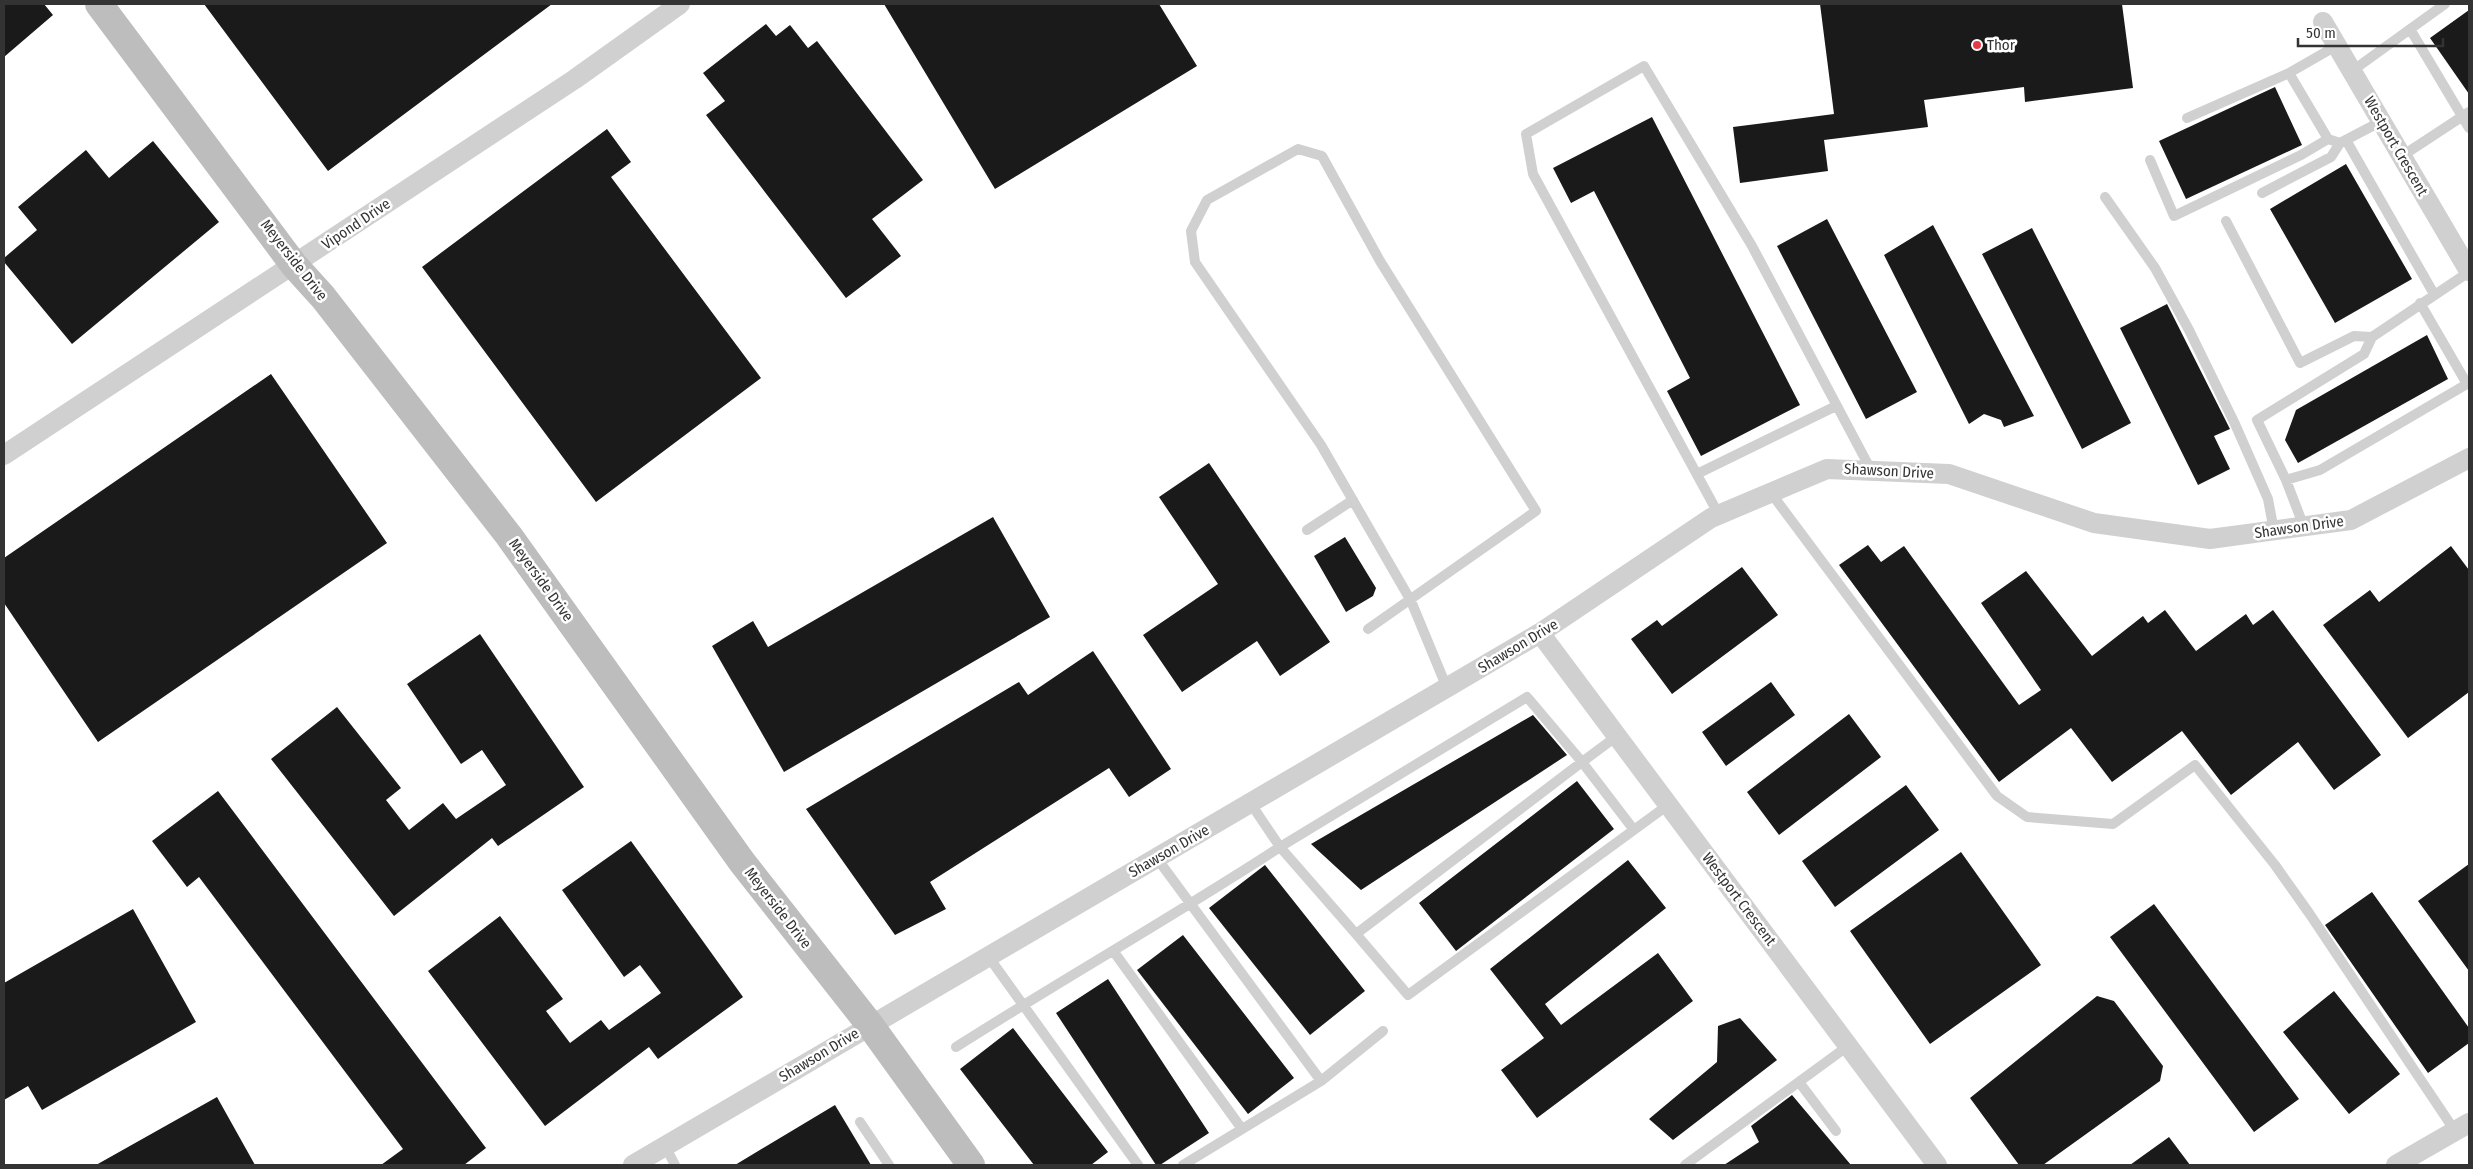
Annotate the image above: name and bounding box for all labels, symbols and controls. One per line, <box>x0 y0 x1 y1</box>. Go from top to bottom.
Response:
scale bar <box>2298 15 2443 47</box>
text: 50 m <box>2306 24 2336 42</box>
place label: Thor <box>1987 36 2016 54</box>
marker: Thor <box>1971 39 1983 51</box>
street label: Westport Crescent <box>2360 93 2432 199</box>
street label: Vipond Drive <box>318 195 394 253</box>
street label: Meyerside Drive <box>257 216 331 304</box>
street label: Shawson Drive <box>1844 460 1934 482</box>
street label: Shawson Drive <box>2253 512 2345 542</box>
street label: Meyerside Drive <box>505 535 577 625</box>
street label: Shawson Drive <box>1475 615 1561 677</box>
street label: Shawson Drive <box>1126 821 1212 881</box>
street label: Westport Crescent <box>1698 849 1780 949</box>
street label: Meyerside Drive <box>741 864 815 952</box>
street label: Shawson Drive <box>776 1024 862 1086</box>

